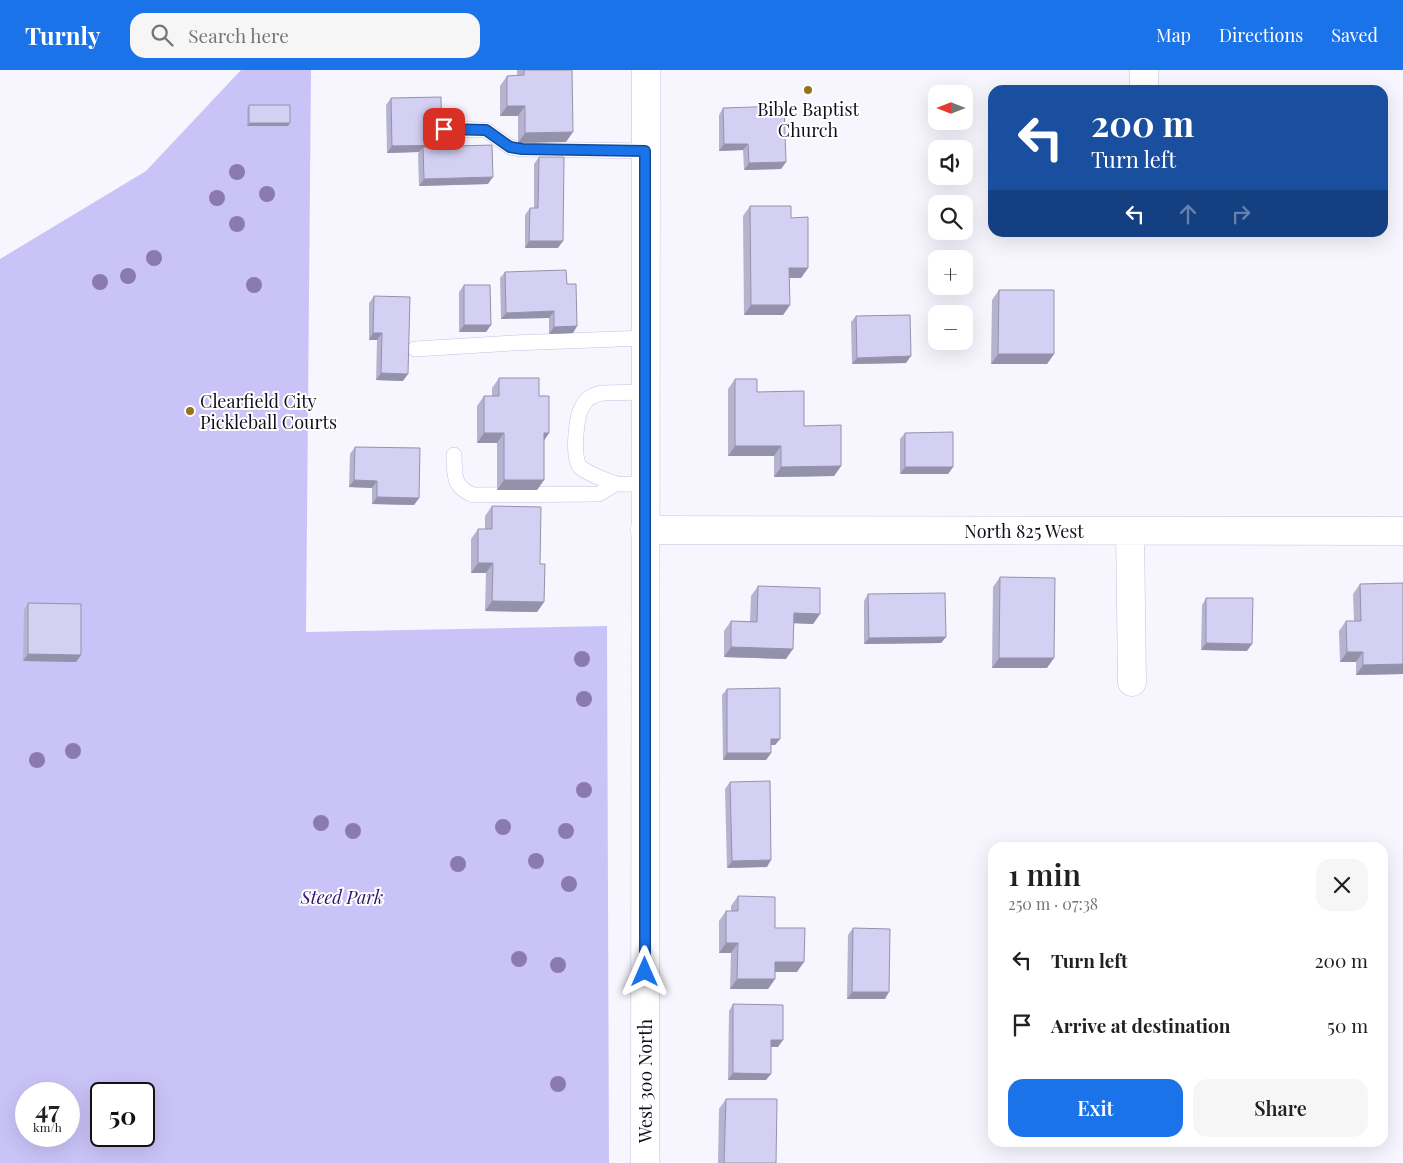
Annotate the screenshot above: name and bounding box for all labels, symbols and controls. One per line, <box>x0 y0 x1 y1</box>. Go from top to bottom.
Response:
search box <box>130 13 480 58</box>
text: Turnly <box>25 19 100 51</box>
icon: search <box>148 21 176 49</box>
text: Search here <box>188 22 289 48</box>
text: Map <box>1156 23 1191 47</box>
text: Directions <box>1219 23 1303 47</box>
text: Saved <box>1331 23 1378 47</box>
marker: Bible Baptist Church <box>802 84 814 96</box>
north arrow <box>928 85 972 130</box>
map controls <box>928 85 973 350</box>
place label: Bible Baptist Church <box>757 97 859 142</box>
text: 200 m <box>1091 99 1194 146</box>
icon: left <box>1008 105 1073 170</box>
pin <box>423 108 465 150</box>
icon: arrive <box>430 115 458 143</box>
button: sound <box>928 140 973 185</box>
text: Turn left <box>1091 144 1176 174</box>
button: search <box>928 195 973 240</box>
icon: left <box>1121 200 1149 228</box>
icon: ahead <box>1174 200 1202 228</box>
icon: right <box>1227 200 1255 228</box>
button: + <box>928 250 973 295</box>
button: − <box>928 305 973 350</box>
place label: Clearfield City Pickleball Courts <box>200 389 337 434</box>
marker: Clearfield City Pickleball Courts <box>184 405 196 417</box>
street label: North 825 West <box>964 519 1084 543</box>
text: 1 min <box>1008 854 1081 894</box>
button: close <box>1316 859 1368 911</box>
park label: Steed Park <box>300 885 383 909</box>
text: 250 m · 07:38 <box>1008 893 1098 914</box>
position arrow <box>618 945 670 997</box>
icon: left <box>1008 946 1036 974</box>
text: Turn left <box>1051 947 1128 973</box>
text: 200 m <box>1314 947 1368 973</box>
icon: arrive <box>1008 1011 1036 1039</box>
text: Arrive at destination <box>1051 1012 1231 1038</box>
text: 50 m <box>1327 1012 1368 1038</box>
street label: West 300 North <box>633 1019 657 1144</box>
button: Exit <box>1008 1079 1183 1137</box>
button: Share <box>1193 1079 1368 1137</box>
speed limit sign: 50 <box>90 1082 155 1147</box>
text: 47 <box>35 1092 60 1125</box>
text: km/h <box>33 1119 62 1135</box>

